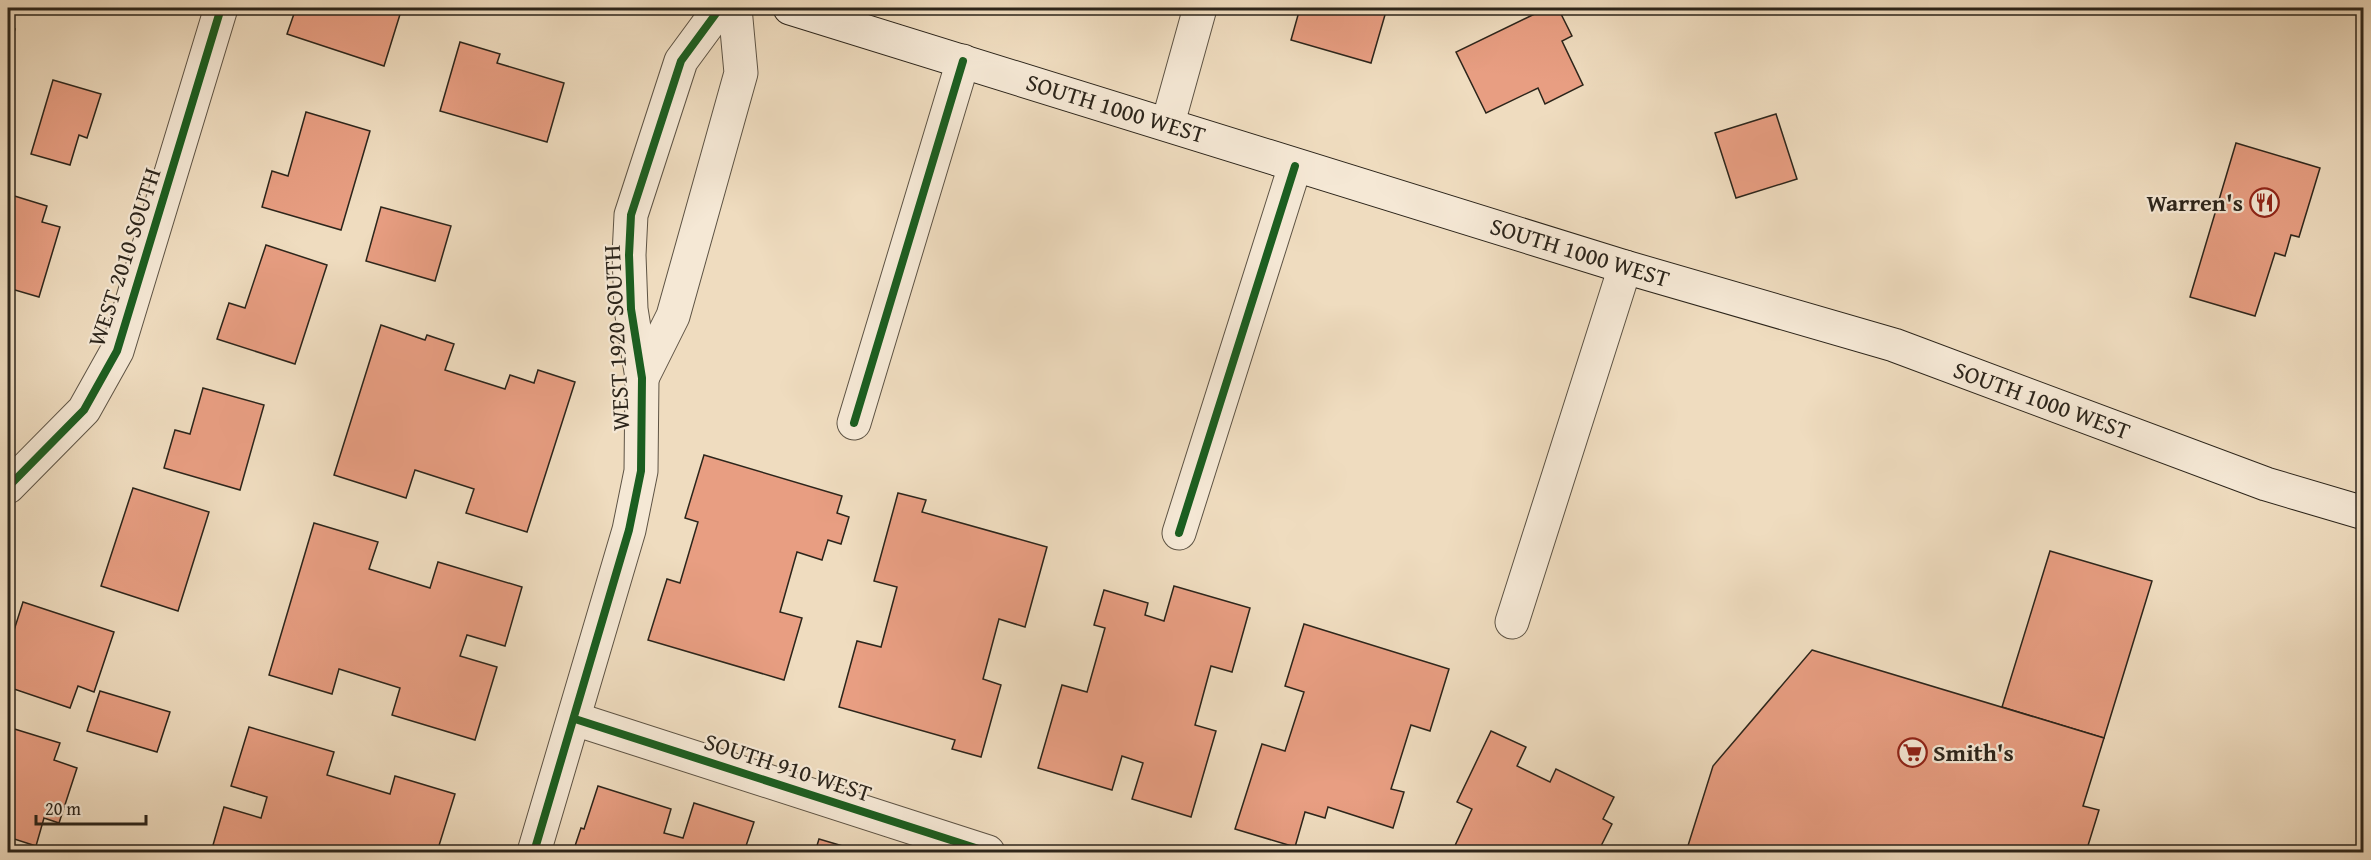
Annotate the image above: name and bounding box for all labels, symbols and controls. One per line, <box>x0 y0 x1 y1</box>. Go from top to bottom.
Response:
street label: SOUTH 1000 WEST <box>1022 64 1210 152</box>
street label: WEST 2010 SOUTH <box>79 163 169 351</box>
place label: Warren's <box>2147 185 2243 220</box>
restaurant icon: Warren's <box>2248 186 2280 218</box>
street label: SOUTH 1000 WEST <box>1486 208 1674 296</box>
street label: WEST 1920 SOUTH <box>594 244 638 432</box>
street label: SOUTH 1000 WEST <box>1949 352 2135 448</box>
street label: SOUTH 910 WEST <box>700 723 876 811</box>
place label: Smith's <box>1933 735 2014 770</box>
supermarket icon: Smith's <box>1896 736 1928 768</box>
scale bar <box>36 788 146 826</box>
text: 20 m <box>45 795 81 822</box>

